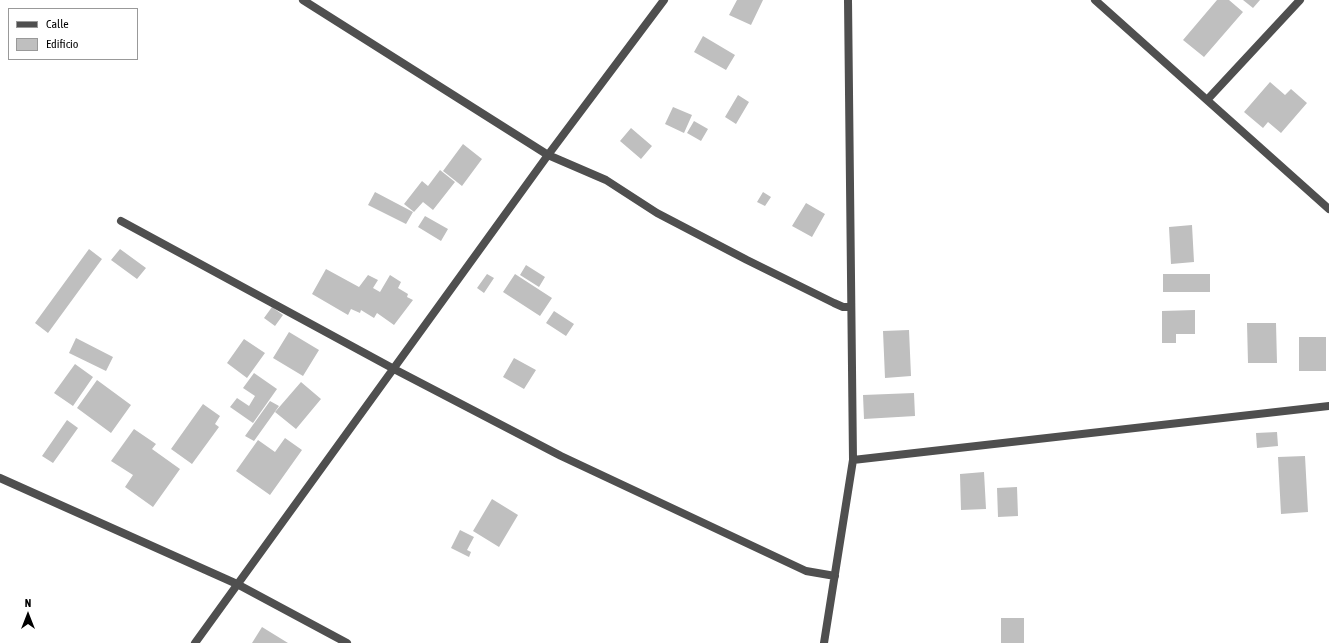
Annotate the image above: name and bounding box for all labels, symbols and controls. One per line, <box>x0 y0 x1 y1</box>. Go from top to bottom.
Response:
legend <box>8 8 138 60</box>
text: Calle <box>46 17 69 31</box>
text: Edificio <box>46 37 78 51</box>
north arrow <box>8 595 48 635</box>
text: N <box>25 597 31 609</box>

